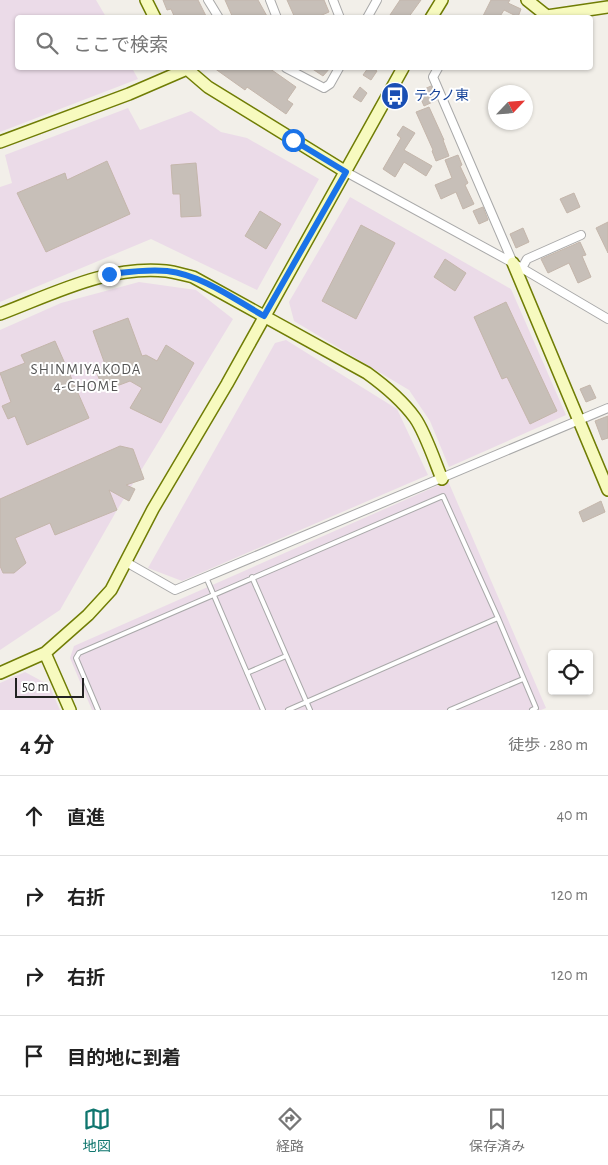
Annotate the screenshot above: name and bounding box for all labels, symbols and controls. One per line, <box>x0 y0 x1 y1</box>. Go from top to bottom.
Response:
search box <box>15 15 593 70</box>
icon: search <box>33 29 61 57</box>
text: ここで検索 <box>73 36 168 55</box>
bus stop icon: テクノ東 <box>380 81 410 111</box>
north arrow <box>488 85 533 130</box>
place label: テクノ東 <box>414 88 469 103</box>
route start <box>282 129 305 152</box>
route end <box>98 263 121 286</box>
district label: SHINMIYAKODA 4-CHOME <box>31 362 141 394</box>
map controls <box>548 650 593 695</box>
button: locate <box>548 650 593 695</box>
scale bar <box>15 675 84 698</box>
text: 50 m <box>22 680 49 694</box>
text: 4 分 <box>20 735 55 756</box>
text: 徒歩 · 280 m <box>508 737 588 753</box>
icon: ahead <box>20 802 48 830</box>
text: 40 m <box>556 807 588 823</box>
text: 直進 <box>67 809 105 828</box>
icon: right <box>20 882 48 910</box>
text: 120 m <box>551 887 588 903</box>
text: 右折 <box>67 889 105 908</box>
icon: right <box>20 962 48 990</box>
text: 120 m <box>551 967 588 983</box>
text: 右折 <box>67 969 105 988</box>
icon: arrive <box>20 1042 48 1070</box>
text: 目的地に到着 <box>67 1049 181 1068</box>
tab: 地図 <box>83 1105 111 1156</box>
tab: 経路 <box>276 1105 304 1156</box>
tab: 保存済み <box>469 1105 525 1156</box>

